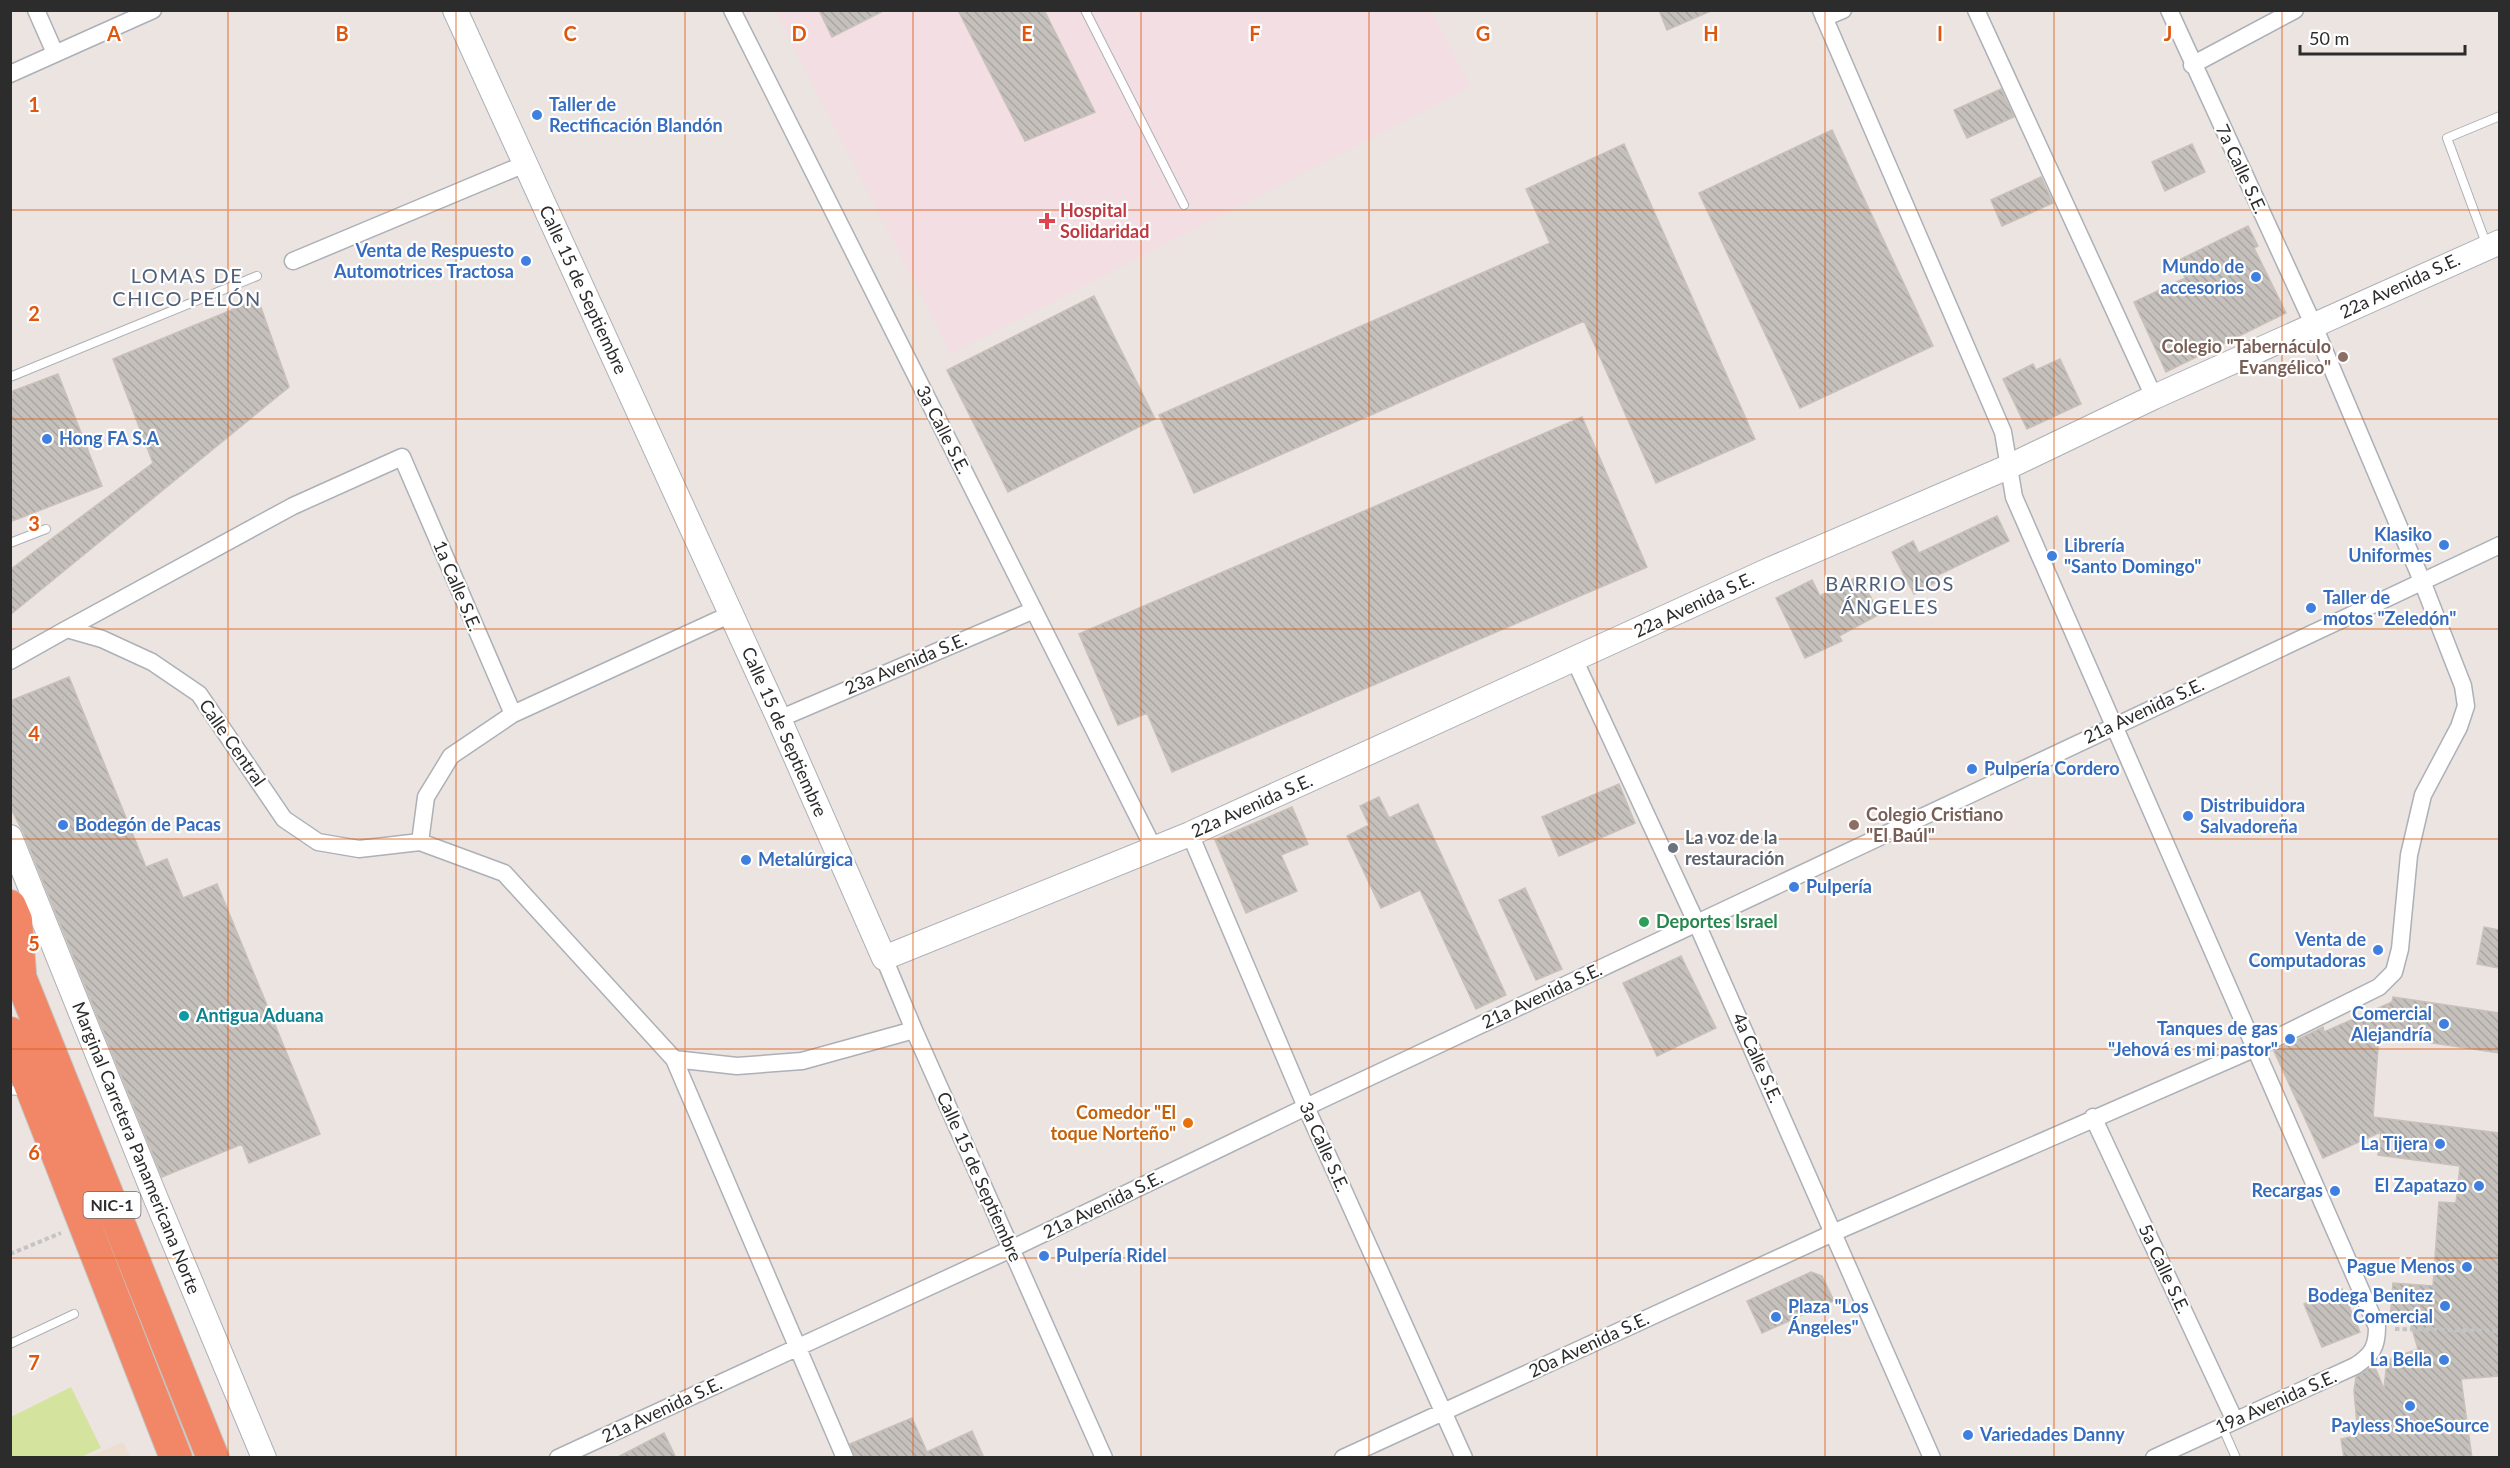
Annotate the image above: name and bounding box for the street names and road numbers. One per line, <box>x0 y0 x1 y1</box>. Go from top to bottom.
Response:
street label: 7a Calle S.E. <box>2212 120 2272 217</box>
street label: Calle 15 de Septiembre <box>535 202 633 377</box>
street label: 22a Avenida S.E. <box>2336 248 2463 323</box>
street label: 3a Calle S.E. <box>912 382 976 477</box>
street label: 1a Calle S.E. <box>429 537 487 634</box>
street label: 22a Avenida S.E. <box>1630 567 1757 642</box>
street label: 23a Avenida S.E. <box>841 627 970 699</box>
street label: Calle 15 de Septiembre <box>738 643 832 820</box>
street label: 21a Avenida S.E. <box>2080 673 2207 748</box>
street label: Calle Central <box>195 695 271 790</box>
street label: 22a Avenida S.E. <box>1188 768 1316 842</box>
street label: 21a Avenida S.E. <box>1478 958 1605 1033</box>
street label: Marginal Carretera Panamericana Norte <box>68 998 206 1297</box>
street label: 4a Calle S.E. <box>1728 1009 1788 1106</box>
street label: Calle 15 de Septiembre <box>933 1088 1027 1265</box>
street label: 3a Calle S.E. <box>1295 1098 1355 1195</box>
street label: 21a Avenida S.E. <box>1039 1166 1166 1243</box>
road number: NIC-1 <box>84 1192 140 1218</box>
street label: 5a Calle S.E. <box>2135 1220 2195 1317</box>
street label: 20a Avenida S.E. <box>1525 1307 1652 1382</box>
street label: 19a Avenida S.E. <box>2212 1364 2340 1438</box>
street label: 21a Avenida S.E. <box>598 1372 725 1447</box>

